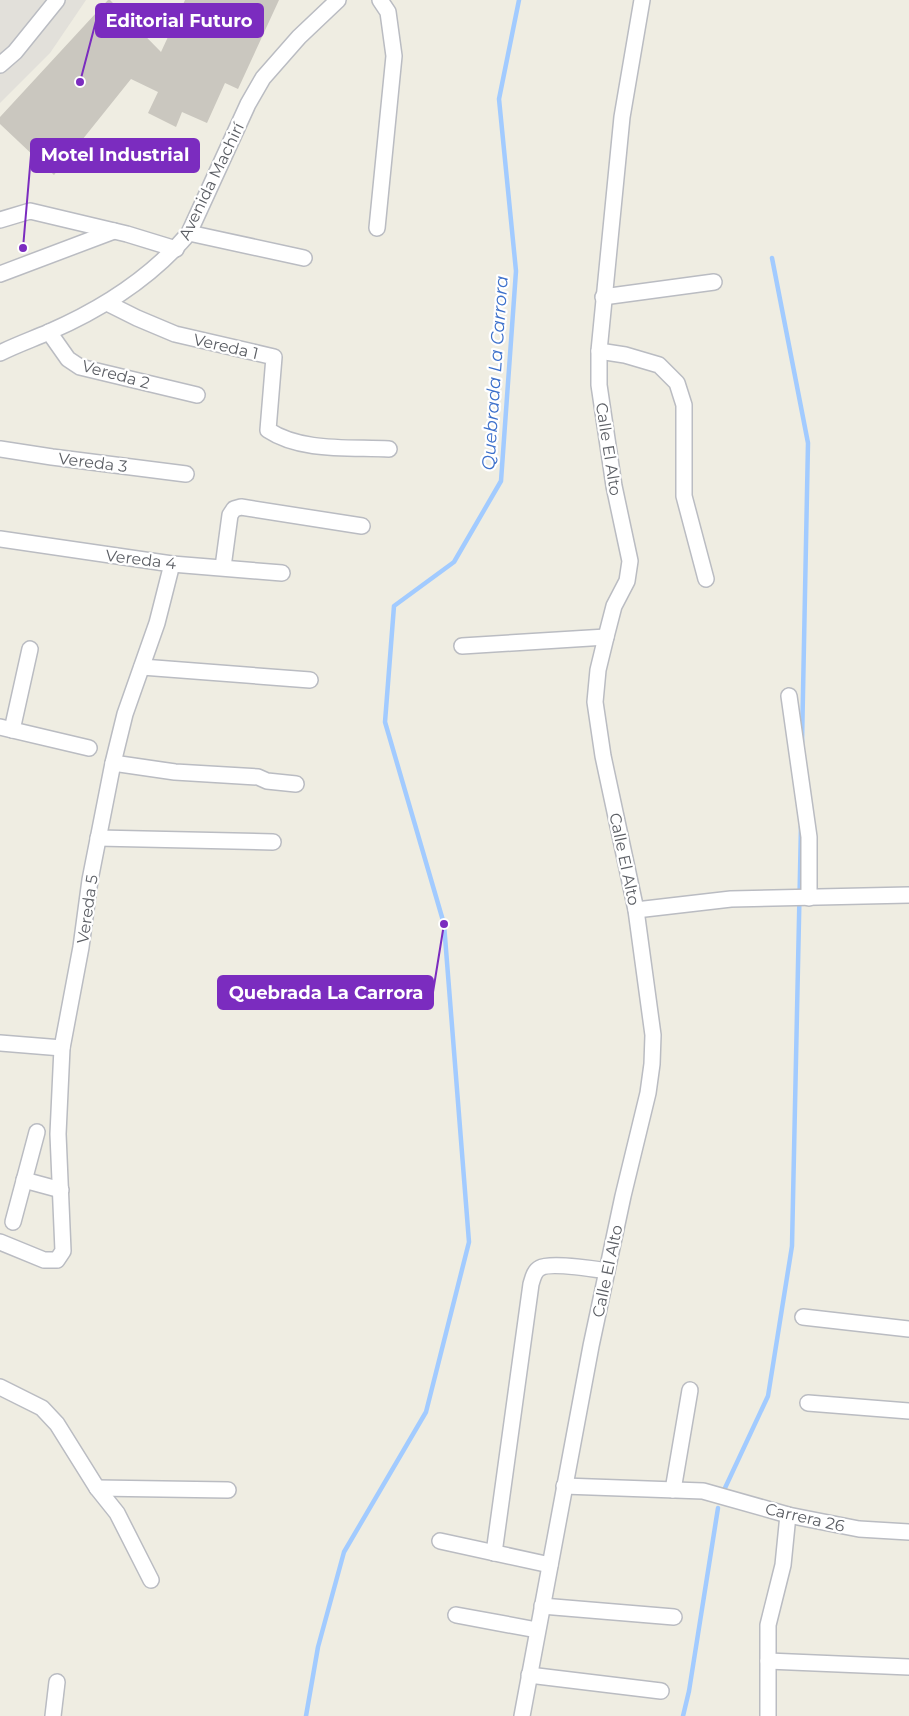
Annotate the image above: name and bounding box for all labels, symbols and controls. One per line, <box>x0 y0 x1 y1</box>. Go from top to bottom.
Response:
callout: Editorial Futuro <box>96 4 263 37</box>
text: Editorial Futuro <box>105 10 253 32</box>
street label: Avenida Machirí <box>175 119 248 243</box>
callout: Motel Industrial <box>31 139 199 172</box>
text: Motel Industrial <box>41 144 189 166</box>
water label: Quebrada La Carrora <box>477 275 513 471</box>
street label: Vereda 1 <box>192 330 260 363</box>
street label: Vereda 2 <box>80 356 152 393</box>
street label: Calle El Alto <box>592 401 625 497</box>
street label: Vereda 3 <box>57 449 129 476</box>
street label: Vereda 4 <box>105 546 178 573</box>
street label: Calle El Alto <box>605 811 644 907</box>
street label: Vereda 5 <box>73 873 102 945</box>
callout: Quebrada La Carrora <box>218 976 433 1009</box>
text: Quebrada La Carrora <box>229 982 423 1004</box>
street label: Calle El Alto <box>588 1223 627 1319</box>
street label: Carrera 26 <box>763 1499 847 1536</box>

